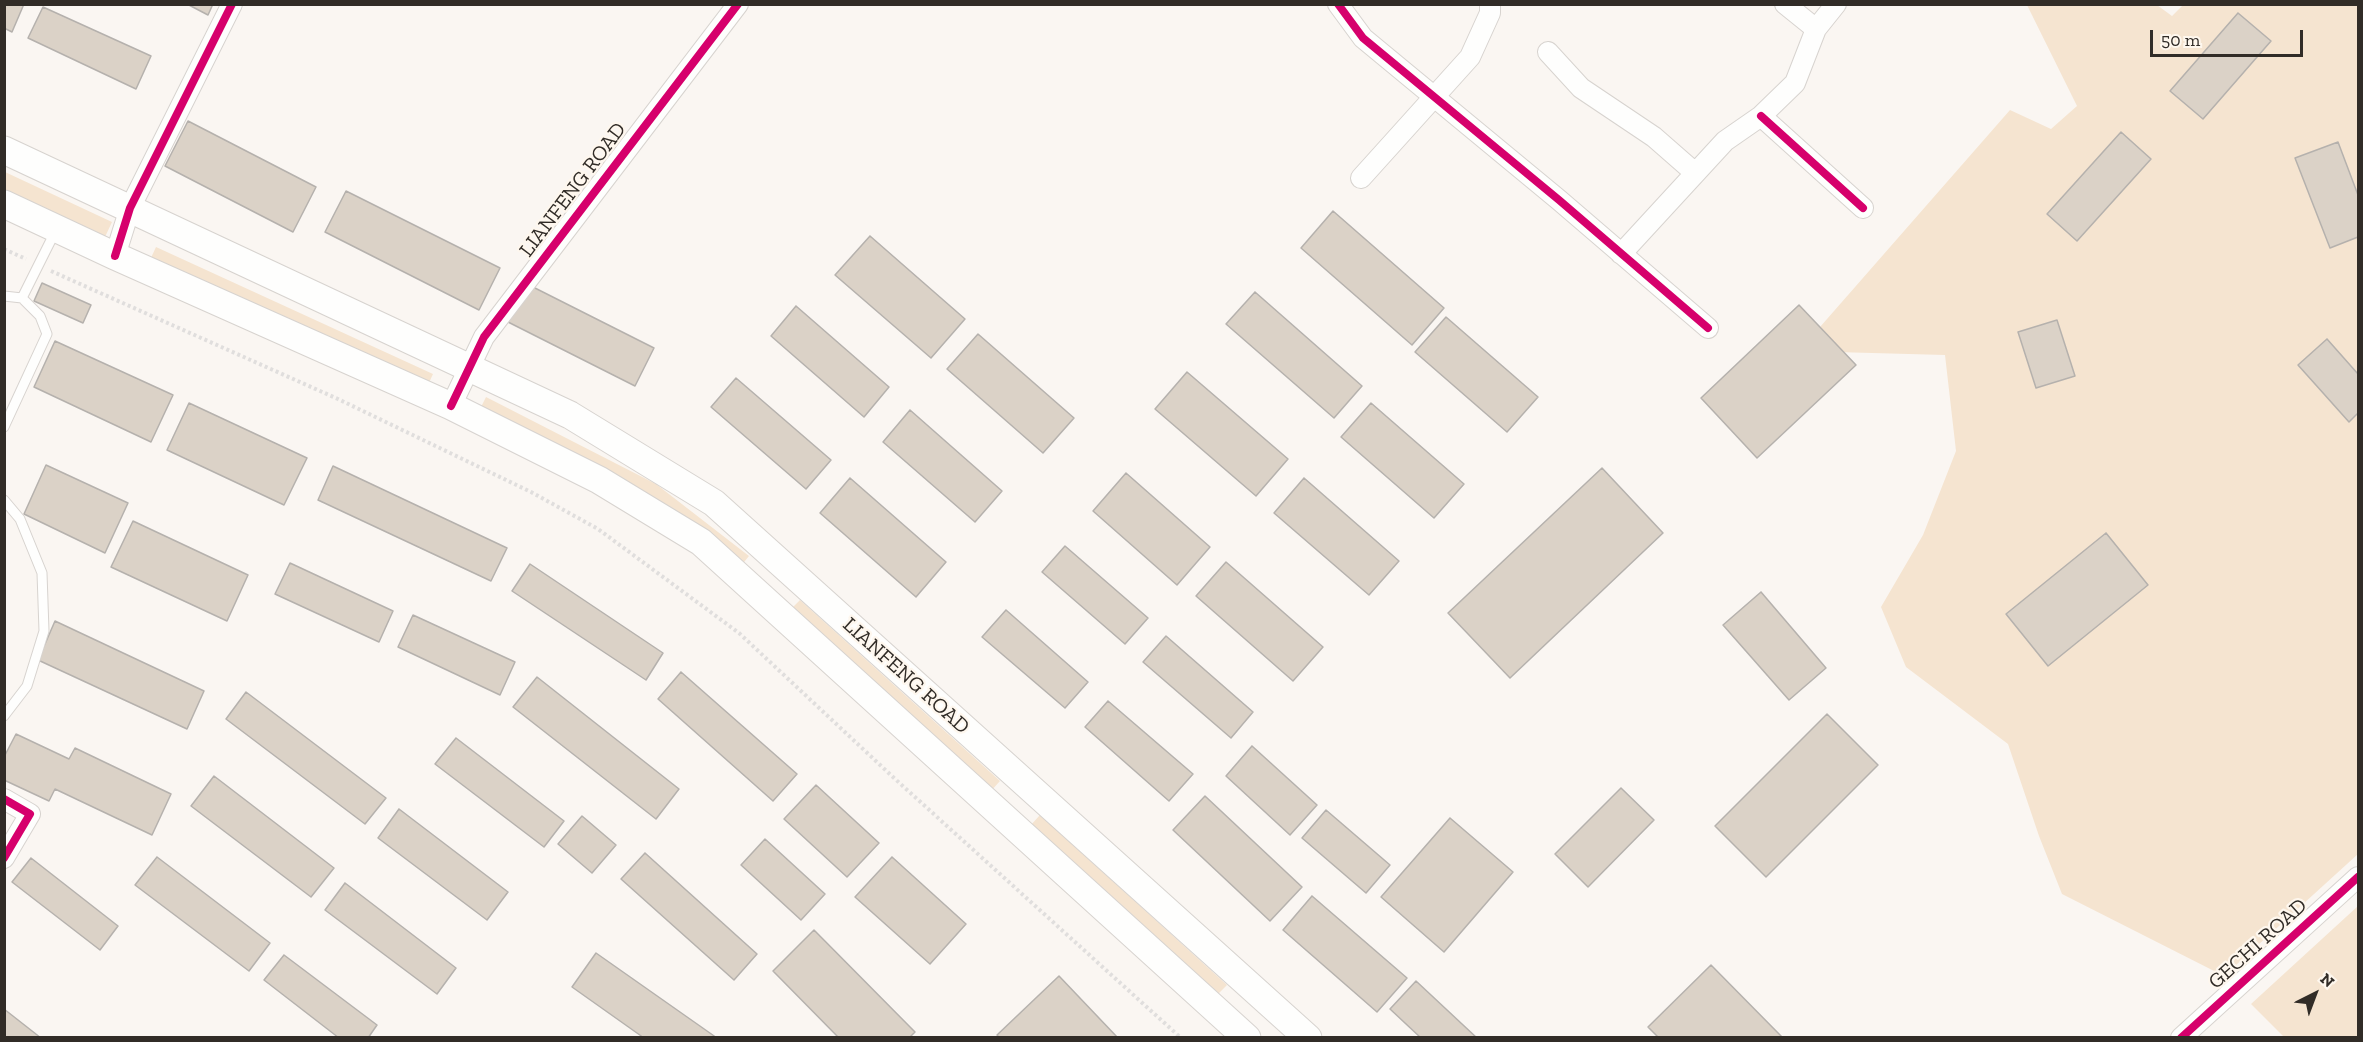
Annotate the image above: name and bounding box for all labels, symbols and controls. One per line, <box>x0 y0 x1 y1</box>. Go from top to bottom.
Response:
scale bar <box>2153 18 2306 56</box>
text: 50 m <box>2161 29 2200 51</box>
street label: LIANFENG ROAD <box>514 118 632 262</box>
street label: LIANFENG ROAD <box>837 613 975 739</box>
street label: GECHI ROAD <box>2204 893 2312 995</box>
north arrow <box>2285 964 2345 1024</box>
text: N <box>2316 969 2338 991</box>

